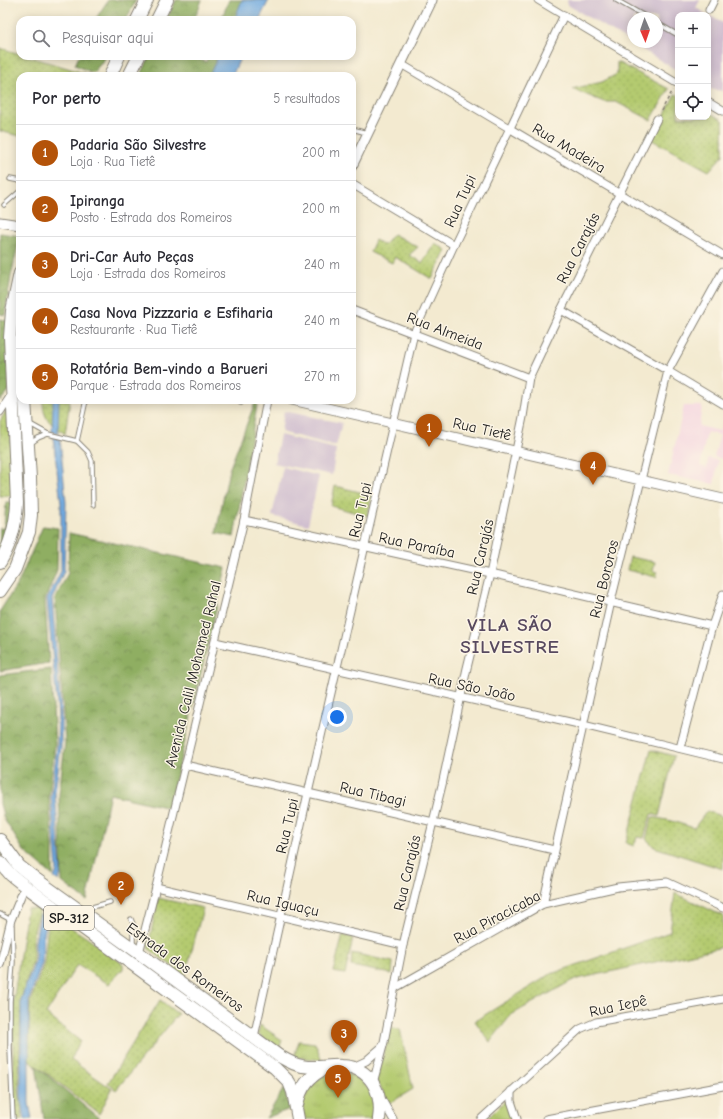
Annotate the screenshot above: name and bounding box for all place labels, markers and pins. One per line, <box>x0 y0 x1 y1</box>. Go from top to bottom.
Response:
pin: 1 <box>416 414 442 447</box>
pin: 4 <box>580 452 606 485</box>
pin: 2 <box>108 872 134 905</box>
pin: 3 <box>331 1020 357 1053</box>
pin: 5 <box>325 1065 351 1098</box>

